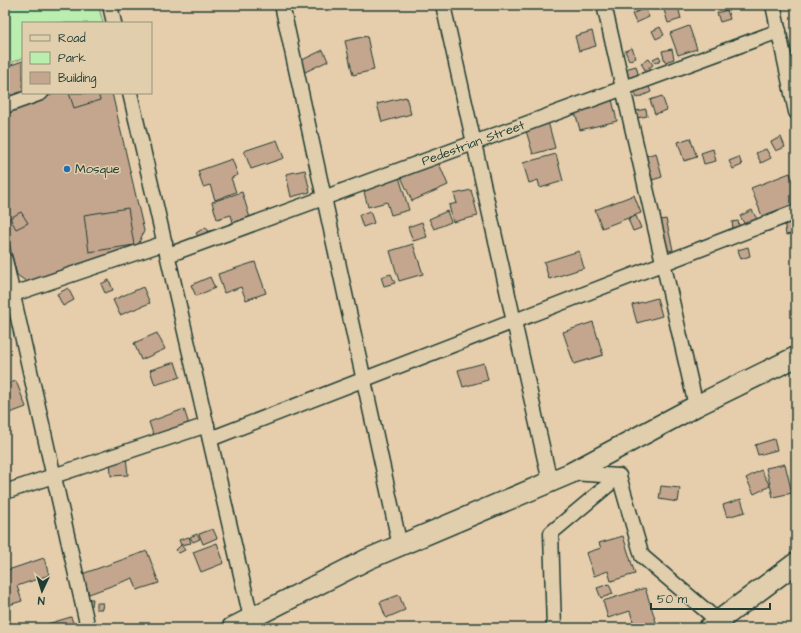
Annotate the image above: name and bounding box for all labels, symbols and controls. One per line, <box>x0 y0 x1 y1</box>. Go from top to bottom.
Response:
legend <box>22 22 152 94</box>
text: Road <box>58 30 86 47</box>
text: Park <box>58 50 86 67</box>
text: Building <box>58 70 96 88</box>
street label: Pedestrian Street <box>419 116 528 170</box>
place label: Mosque <box>75 160 120 178</box>
marker: Mosque <box>62 164 72 174</box>
north arrow <box>22 571 62 611</box>
scale bar <box>651 585 770 611</box>
text: 50 m <box>657 591 688 608</box>
text: N <box>37 593 45 608</box>

